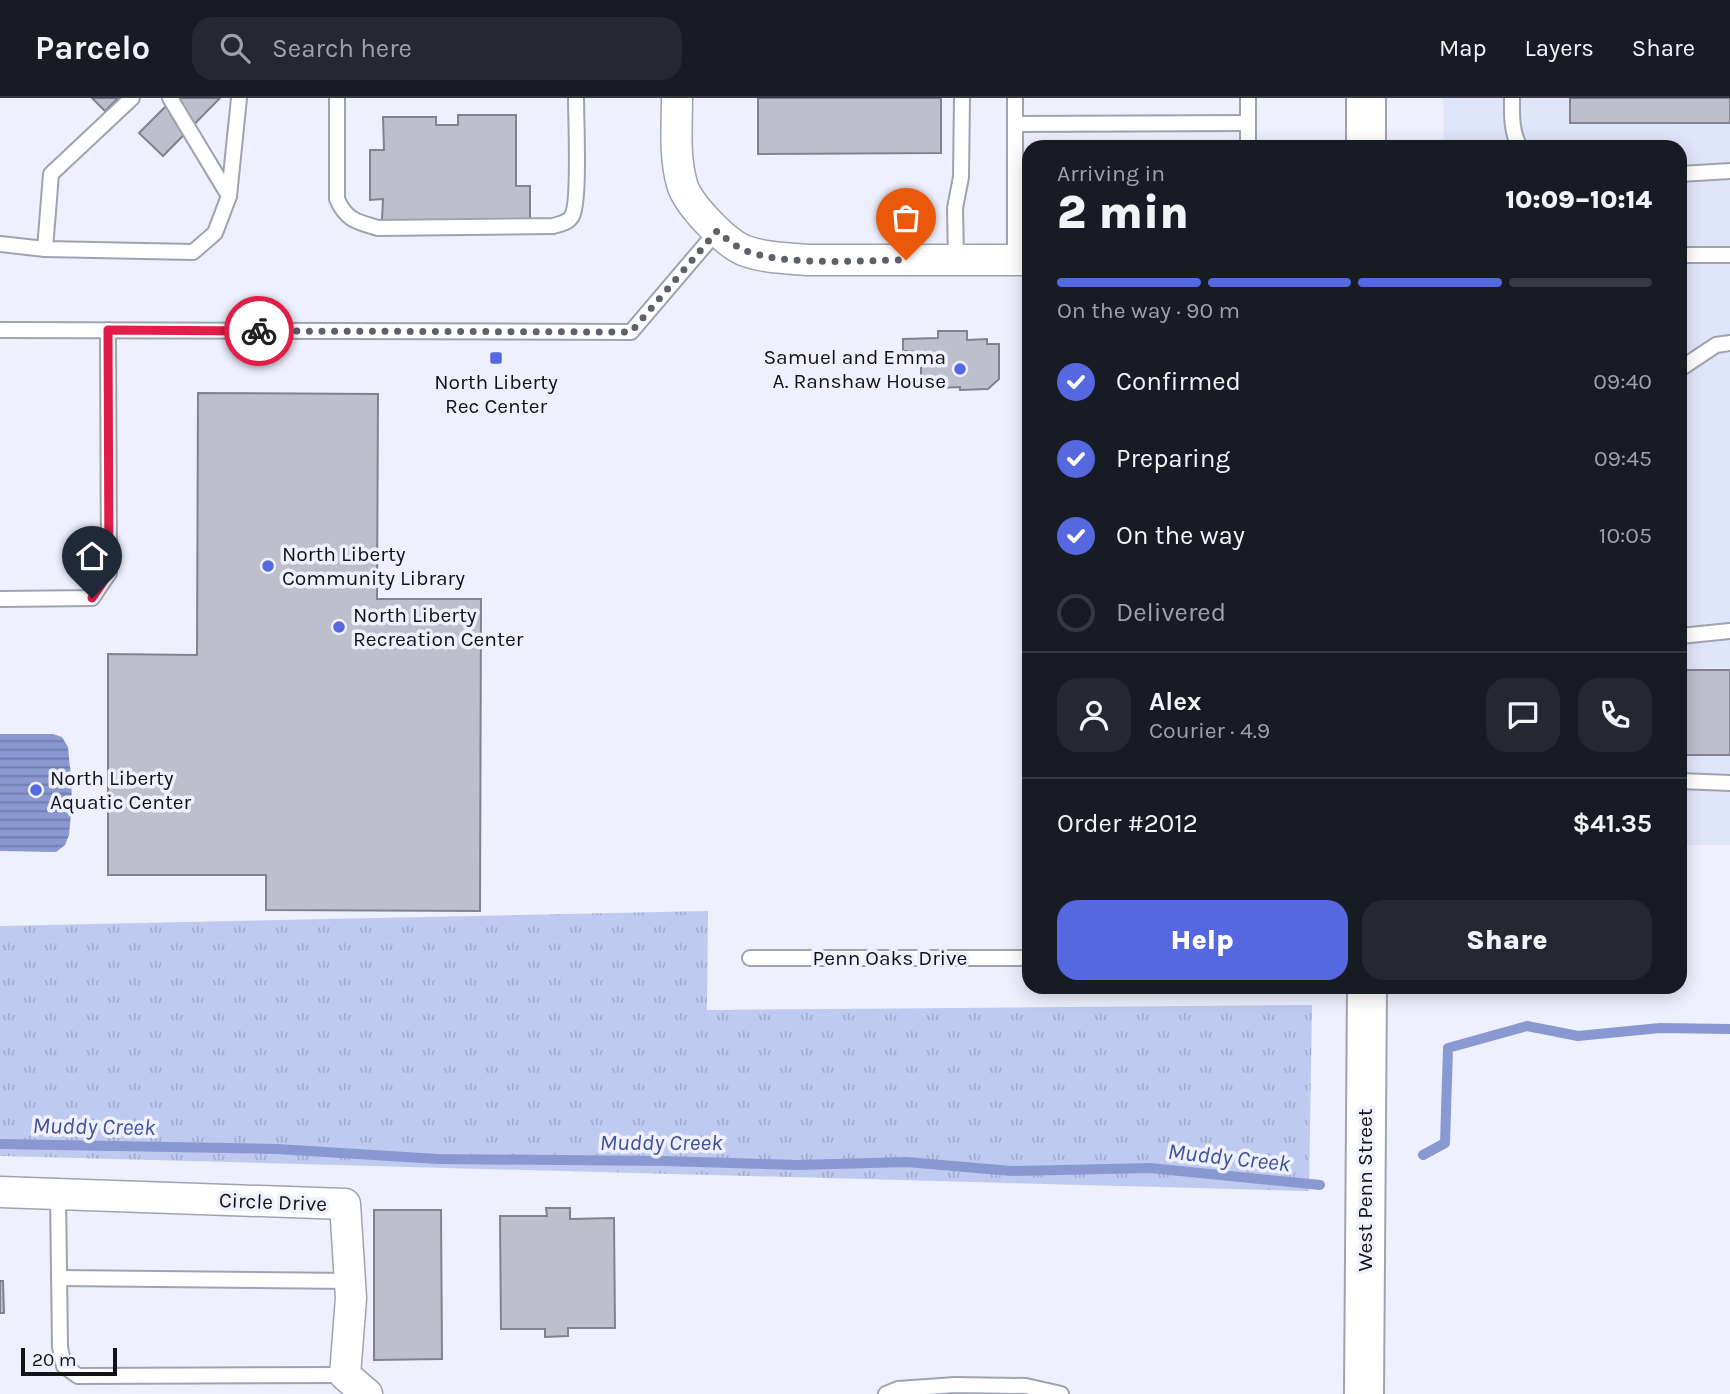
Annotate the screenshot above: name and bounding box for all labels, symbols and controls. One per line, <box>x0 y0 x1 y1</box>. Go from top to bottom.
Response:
search box <box>192 17 682 80</box>
text: Parcelo <box>35 29 150 67</box>
icon: search <box>216 29 254 67</box>
text: Search here <box>272 33 412 64</box>
text: Map <box>1439 34 1487 62</box>
text: Layers <box>1525 34 1594 62</box>
text: Share <box>1632 34 1695 62</box>
text: Arriving in <box>1057 160 1165 187</box>
text: 10:09–10:14 <box>1505 184 1652 215</box>
text: 2 min <box>1057 186 1189 240</box>
pin <box>876 188 936 260</box>
icon: bag <box>887 199 925 237</box>
courier <box>224 296 294 366</box>
text: On the way · 90 m <box>1057 297 1240 324</box>
icon: bike <box>240 312 278 350</box>
place label: Samuel and Emma A. Ranshaw House <box>763 345 946 393</box>
marker: North Liberty Rec Center <box>488 350 504 366</box>
marker: Samuel and Emma A. Ranshaw House <box>952 361 968 377</box>
icon: check <box>1057 363 1095 401</box>
text: Confirmed <box>1116 366 1241 397</box>
text: 09:40 <box>1593 368 1652 395</box>
place label: North Liberty Rec Center <box>434 370 558 418</box>
icon: check <box>1057 440 1095 478</box>
text: Preparing <box>1116 443 1230 474</box>
text: 09:45 <box>1594 445 1652 472</box>
icon: check <box>1057 517 1095 555</box>
text: On the way <box>1116 520 1245 551</box>
text: 10:05 <box>1599 522 1652 549</box>
pin <box>62 526 122 598</box>
icon: home <box>73 537 111 575</box>
place label: North Liberty Community Library <box>282 542 465 590</box>
marker: North Liberty Community Library <box>260 558 276 574</box>
text: Delivered <box>1116 597 1226 628</box>
place label: North Liberty Recreation Center <box>353 603 524 651</box>
marker: North Liberty Recreation Center <box>331 619 347 635</box>
button: person <box>1057 678 1131 752</box>
button: chat <box>1486 678 1560 752</box>
button: phone <box>1578 678 1652 752</box>
text: Alex <box>1149 686 1201 717</box>
text: Courier · 4.9 <box>1149 717 1270 744</box>
place label: North Liberty Aquatic Center <box>50 766 192 814</box>
marker: North Liberty Aquatic Center <box>28 782 44 798</box>
text: Order #2012 <box>1057 808 1198 839</box>
text: $41.35 <box>1572 808 1652 839</box>
button: Help <box>1057 900 1348 980</box>
button: Share <box>1362 900 1652 980</box>
street label: Penn Oaks Drive <box>813 946 967 970</box>
street label: West Penn Street <box>1353 1108 1377 1272</box>
water label: Muddy Creek <box>32 1112 156 1141</box>
water label: Muddy Creek <box>599 1129 723 1156</box>
water label: Muddy Creek <box>1166 1138 1292 1177</box>
street label: Circle Drive <box>218 1188 328 1216</box>
scale bar <box>21 1345 117 1377</box>
text: 20 m <box>32 1349 77 1371</box>

